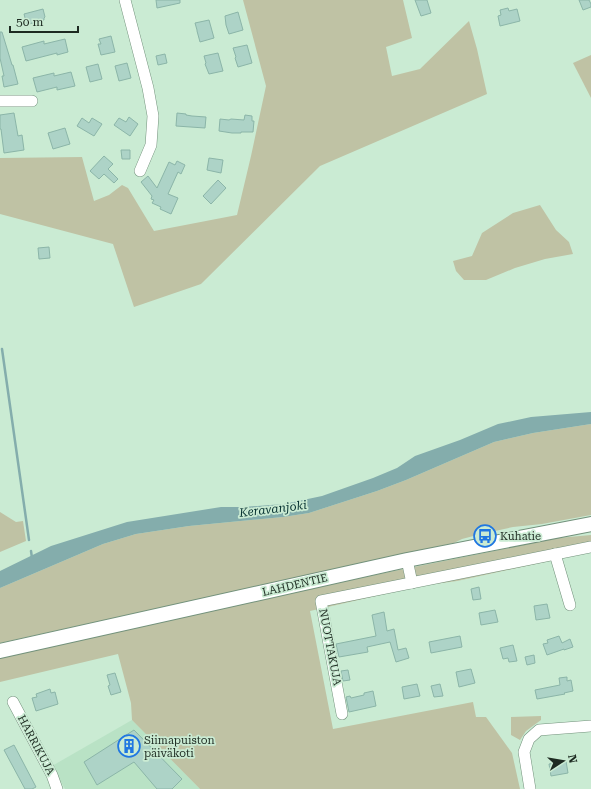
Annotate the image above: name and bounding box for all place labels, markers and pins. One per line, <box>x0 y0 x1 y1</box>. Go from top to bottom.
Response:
bus stop icon: Kuhatie <box>472 523 498 549</box>
place label: Kuhatie <box>500 530 541 543</box>
building icon: Siimapuiston päiväkoti <box>116 733 142 759</box>
place label: Siimapuiston päiväkoti <box>144 734 215 760</box>

